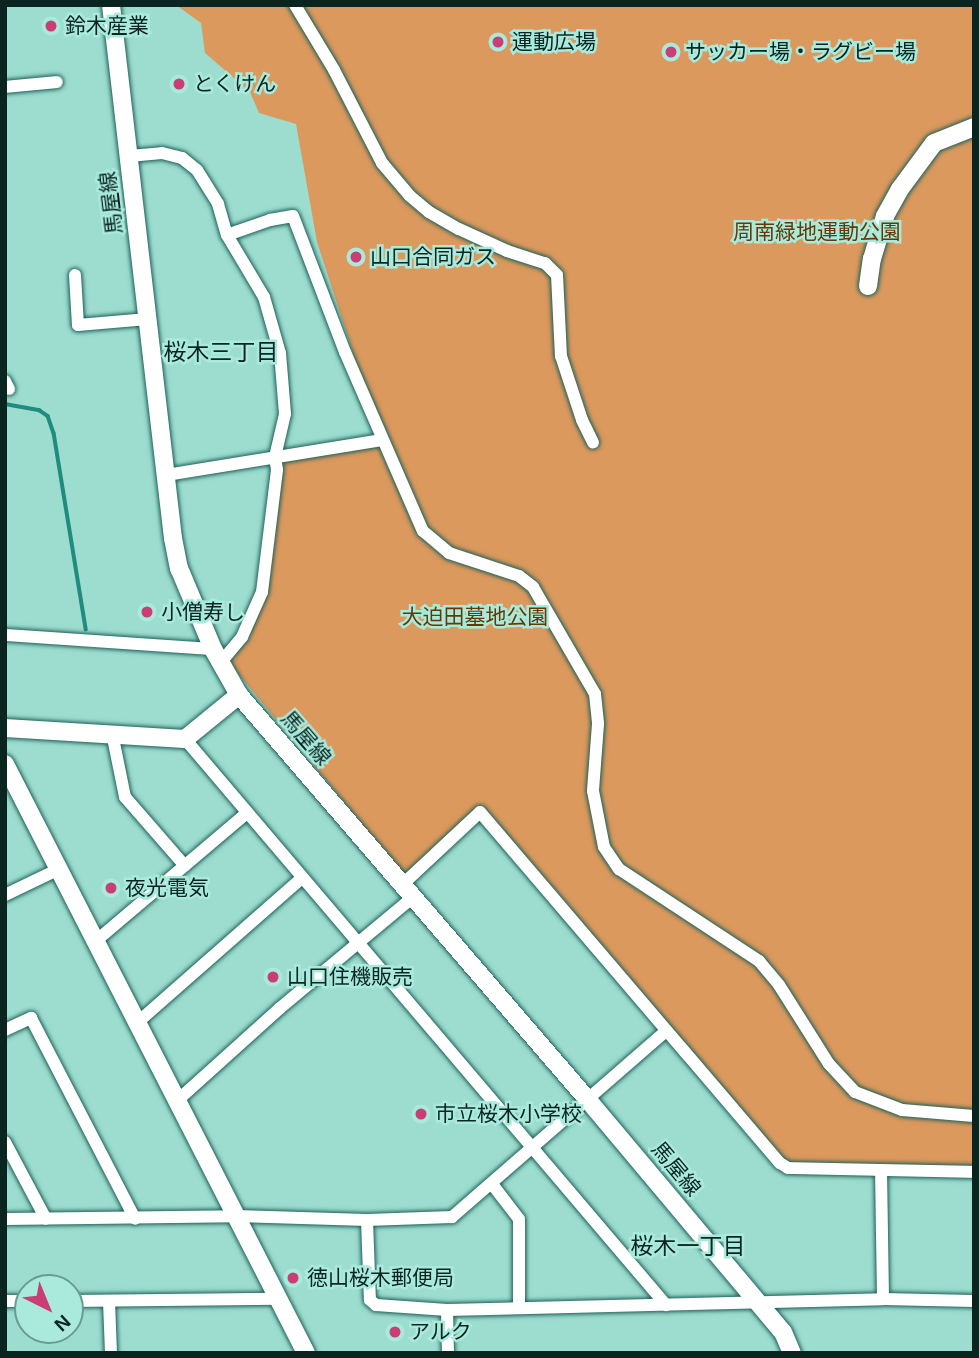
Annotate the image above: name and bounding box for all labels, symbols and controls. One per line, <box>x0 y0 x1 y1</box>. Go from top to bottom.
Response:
place label: 鈴木産業 <box>65 13 149 39</box>
marker: 鈴木産業 <box>43 18 59 34</box>
place label: 運動広場 <box>512 29 596 55</box>
marker: 運動広場 <box>490 34 506 50</box>
place label: サッカー場・ラグビー場 <box>685 39 916 65</box>
marker: サッカー場・ラグビー場 <box>663 44 679 60</box>
place label: とくけん <box>193 71 277 97</box>
marker: とくけん <box>171 76 187 92</box>
street label: 馬屋線 <box>95 170 127 236</box>
park label: 周南緑地運動公園 <box>733 219 901 245</box>
place label: 山口合同ガス <box>370 244 496 270</box>
marker: 山口合同ガス <box>348 249 364 265</box>
district label: 桜木三丁目 <box>164 338 278 366</box>
place label: 小僧寿し <box>161 599 245 625</box>
marker: 小僧寿し <box>139 604 155 620</box>
park label: 大迫田墓地公園 <box>402 604 548 630</box>
street label: 馬屋線 <box>276 706 336 770</box>
place label: 夜光電気 <box>125 875 209 901</box>
marker: 夜光電気 <box>103 880 119 896</box>
place label: 山口住機販売 <box>287 964 413 990</box>
marker: 山口住機販売 <box>265 969 281 985</box>
place label: 市立桜木小学校 <box>435 1101 582 1127</box>
marker: 市立桜木小学校 <box>413 1106 429 1122</box>
street label: 馬屋線 <box>646 1137 706 1201</box>
district label: 桜木一丁目 <box>631 1232 745 1260</box>
place label: 徳山桜木郵便局 <box>307 1265 454 1291</box>
marker: 徳山桜木郵便局 <box>285 1270 301 1286</box>
north arrow <box>14 1274 84 1344</box>
text: N <box>50 1311 74 1336</box>
place label: アルク <box>409 1319 472 1345</box>
marker: アルク <box>387 1324 403 1340</box>

